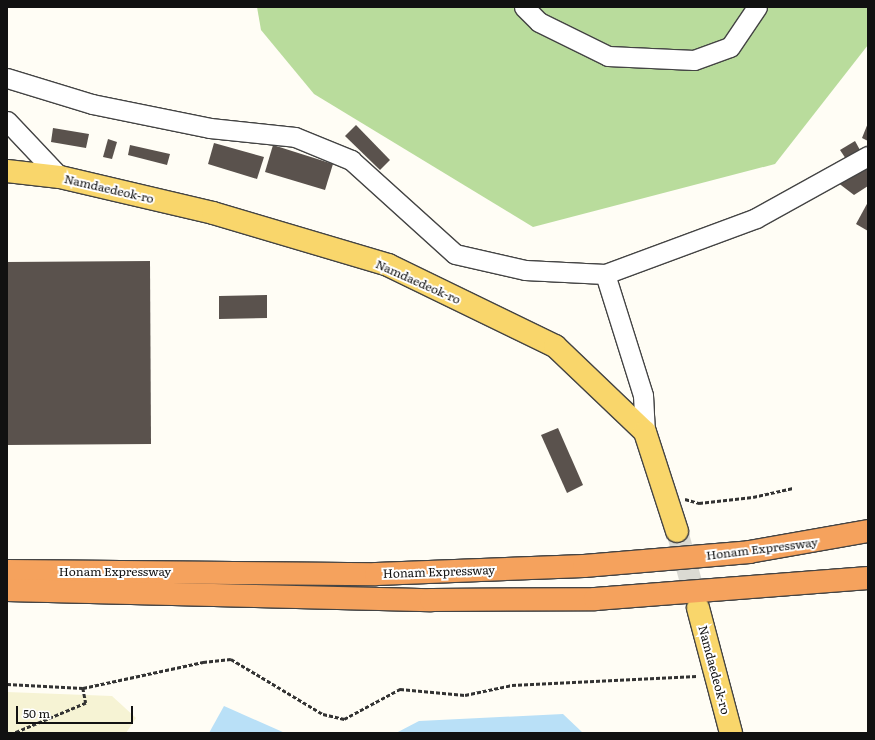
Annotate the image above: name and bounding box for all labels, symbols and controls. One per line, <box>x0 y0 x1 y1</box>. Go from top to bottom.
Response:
street label: Namdaedeok-ro <box>63 172 155 206</box>
street label: Namdaedeok-ro <box>373 257 463 307</box>
street label: Honam Expressway <box>705 535 819 563</box>
street label: Honam Expressway <box>383 563 495 581</box>
street label: Honam Expressway <box>59 565 171 579</box>
street label: Namdaedeok-ro <box>695 624 733 716</box>
scale bar <box>18 698 135 724</box>
text: 50 m <box>23 704 50 722</box>

